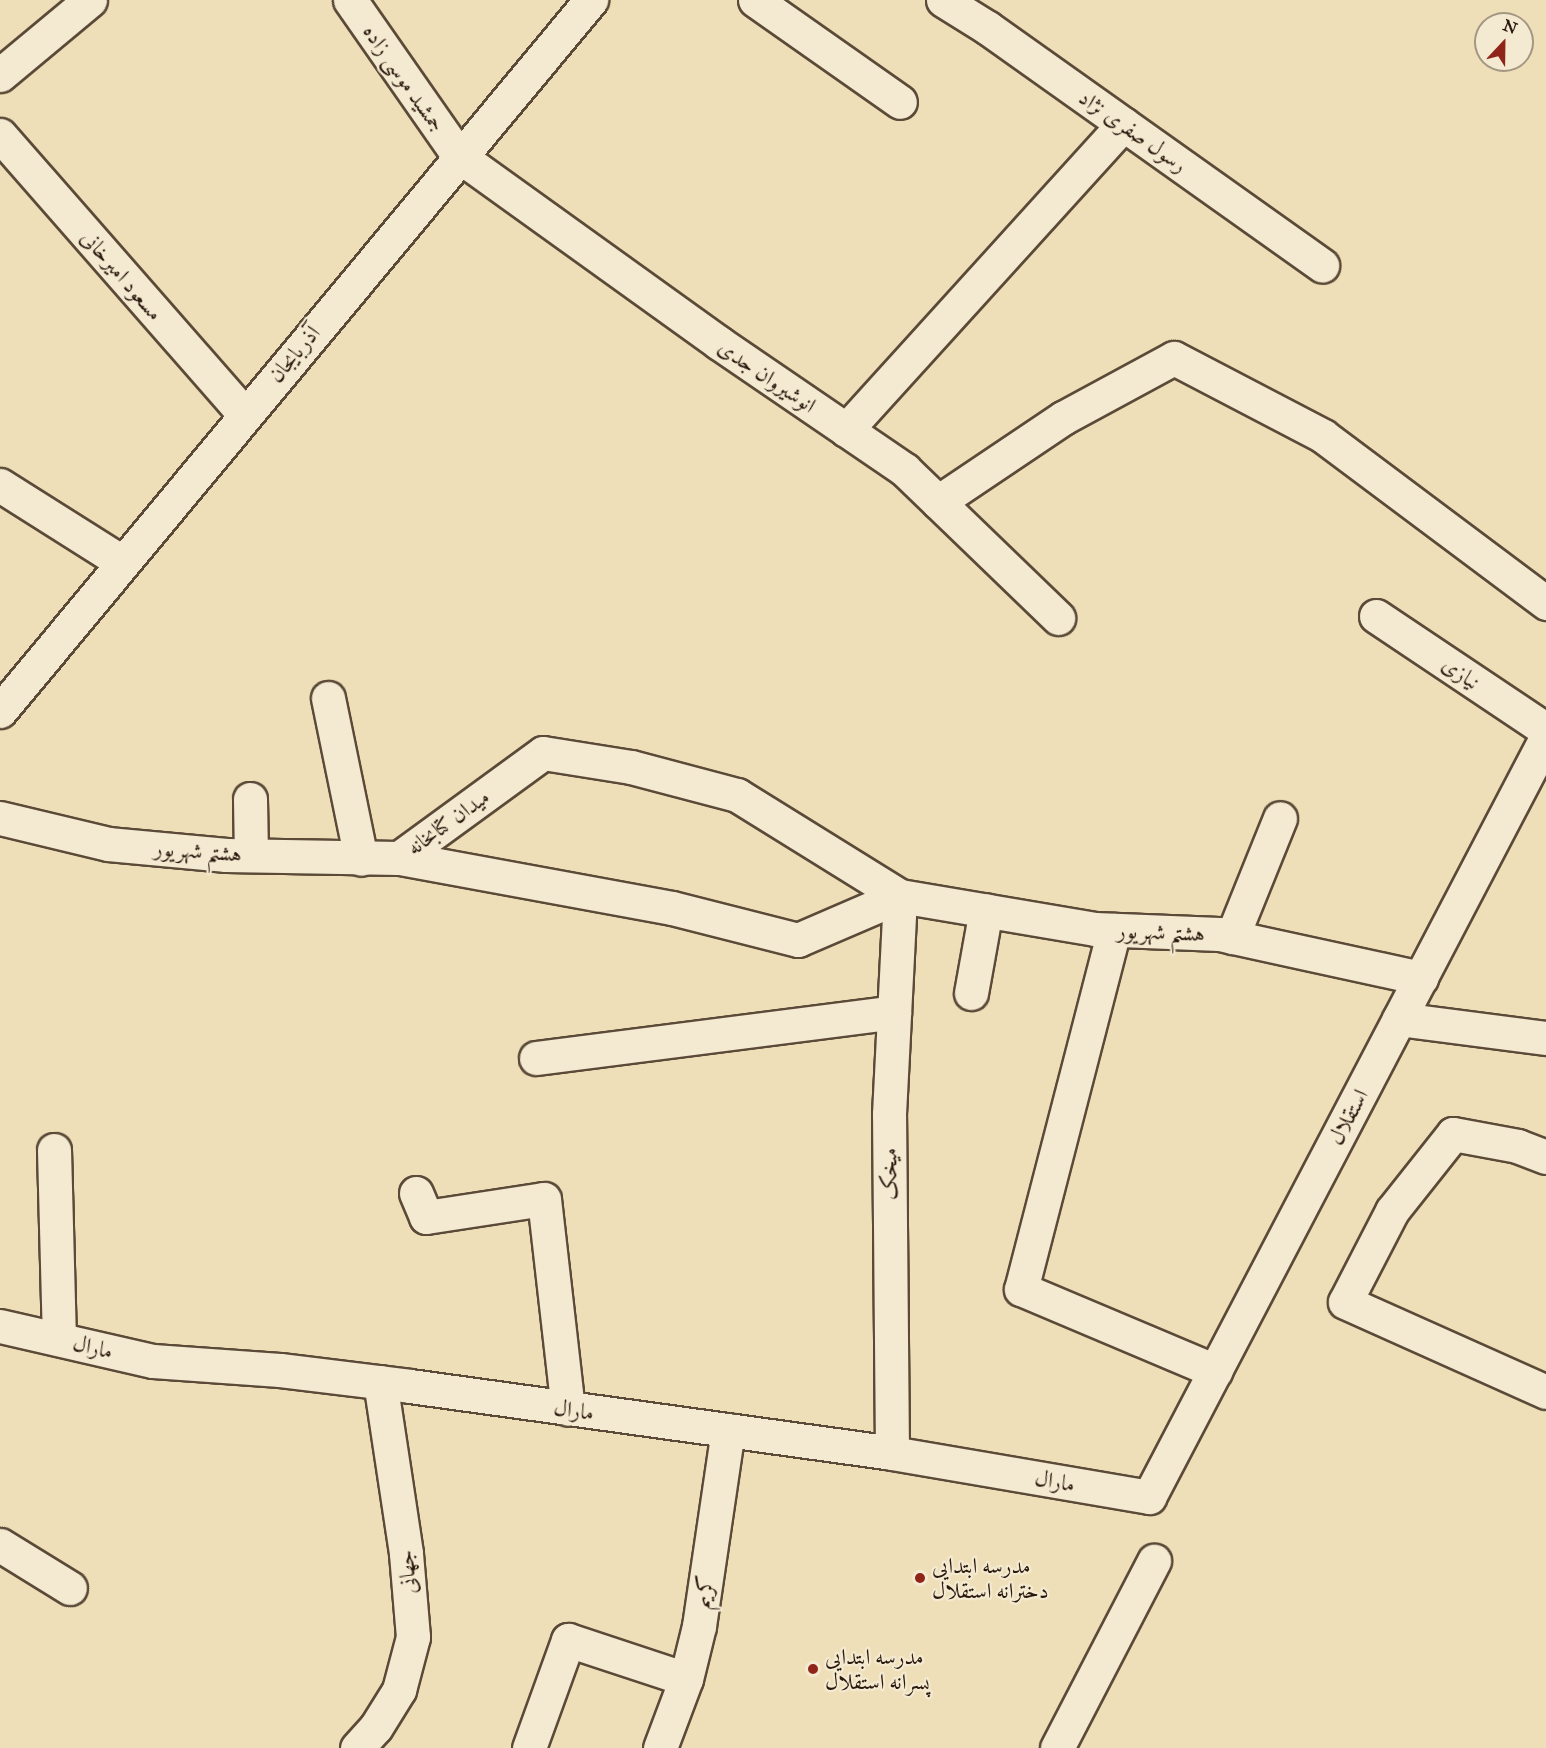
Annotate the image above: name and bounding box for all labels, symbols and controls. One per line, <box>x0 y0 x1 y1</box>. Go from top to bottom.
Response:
north arrow <box>1474 12 1534 72</box>
text: N <box>1500 15 1520 38</box>
street label: جمشید موسی زاده <box>357 19 451 137</box>
street label: رسول صفری نژاد <box>1074 84 1192 178</box>
street label: مسعود امیرخانی <box>76 224 168 326</box>
street label: آذربایجان <box>263 320 325 388</box>
street label: انوشیروان جدی <box>713 334 821 418</box>
street label: نیازی <box>1437 651 1485 695</box>
street label: میدان کتابخانه <box>402 783 494 861</box>
street label: هشتم شهریور <box>153 835 243 867</box>
street label: هشتم شهریور <box>1117 917 1205 947</box>
street label: استقلال <box>1322 1085 1374 1149</box>
street label: میخک <box>876 1148 902 1200</box>
street label: مارال <box>70 1330 116 1364</box>
street label: مارال <box>552 1394 596 1426</box>
street label: مارال <box>1033 1464 1077 1498</box>
street label: جهانی <box>392 1549 422 1595</box>
place label: مدرسه ابتدایی دخترانه استقلال <box>932 1552 1049 1604</box>
marker: مدرسه ابتدایی دخترانه استقلال <box>913 1571 927 1585</box>
street label: کریم <box>689 1574 719 1610</box>
place label: مدرسه ابتدایی پسرانه استقلال <box>825 1643 930 1694</box>
marker: مدرسه ابتدایی پسرانه استقلال <box>806 1662 820 1676</box>

